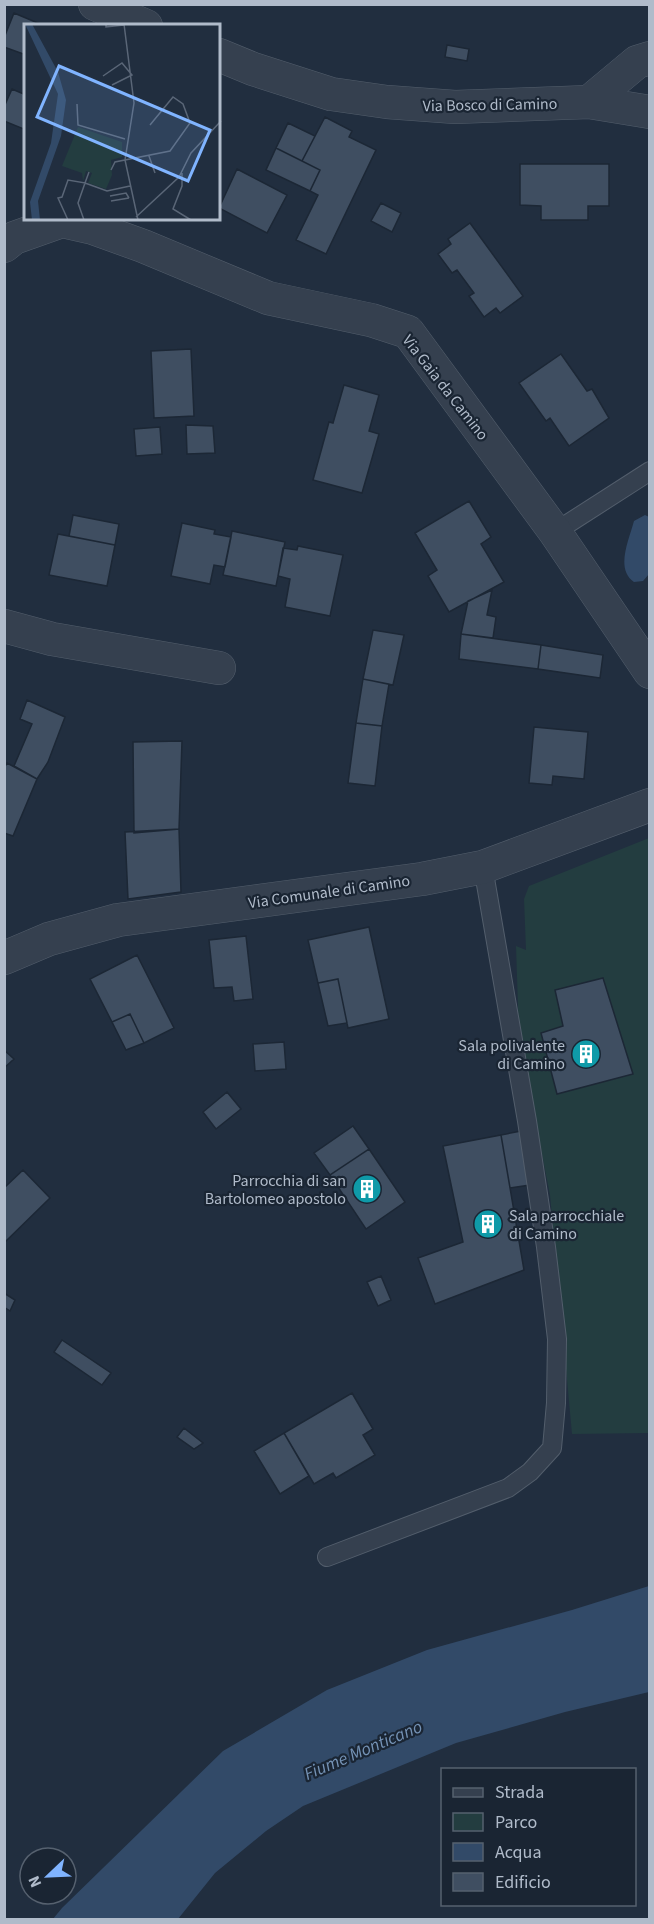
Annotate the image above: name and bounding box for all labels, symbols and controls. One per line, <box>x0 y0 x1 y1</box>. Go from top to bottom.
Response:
inset map <box>24 24 220 220</box>
street label: Via Bosco di Camino <box>422 93 558 117</box>
street label: Via Gaia da Camino <box>397 330 493 445</box>
street label: Via Comunale di Camino <box>247 870 411 914</box>
place label: Sala polivalente di Camino <box>458 1035 565 1075</box>
building icon: Sala polivalente di Camino <box>570 1038 602 1070</box>
place label: Parrocchia di san Bartolomeo apostolo <box>205 1170 346 1210</box>
building icon: Parrocchia di san Bartolomeo apostolo <box>351 1173 383 1205</box>
place label: Sala parrocchiale di Camino <box>509 1205 624 1245</box>
building icon: Sala parrocchiale di Camino <box>472 1208 504 1240</box>
water label: Fiume Monticano <box>300 1714 426 1787</box>
legend <box>441 1768 636 1906</box>
text: Strada <box>495 1780 544 1805</box>
text: Parco <box>495 1810 537 1835</box>
text: Acqua <box>495 1840 541 1865</box>
north arrow <box>18 1846 78 1906</box>
text: Edificio <box>495 1870 551 1895</box>
text: N <box>23 1872 47 1891</box>

